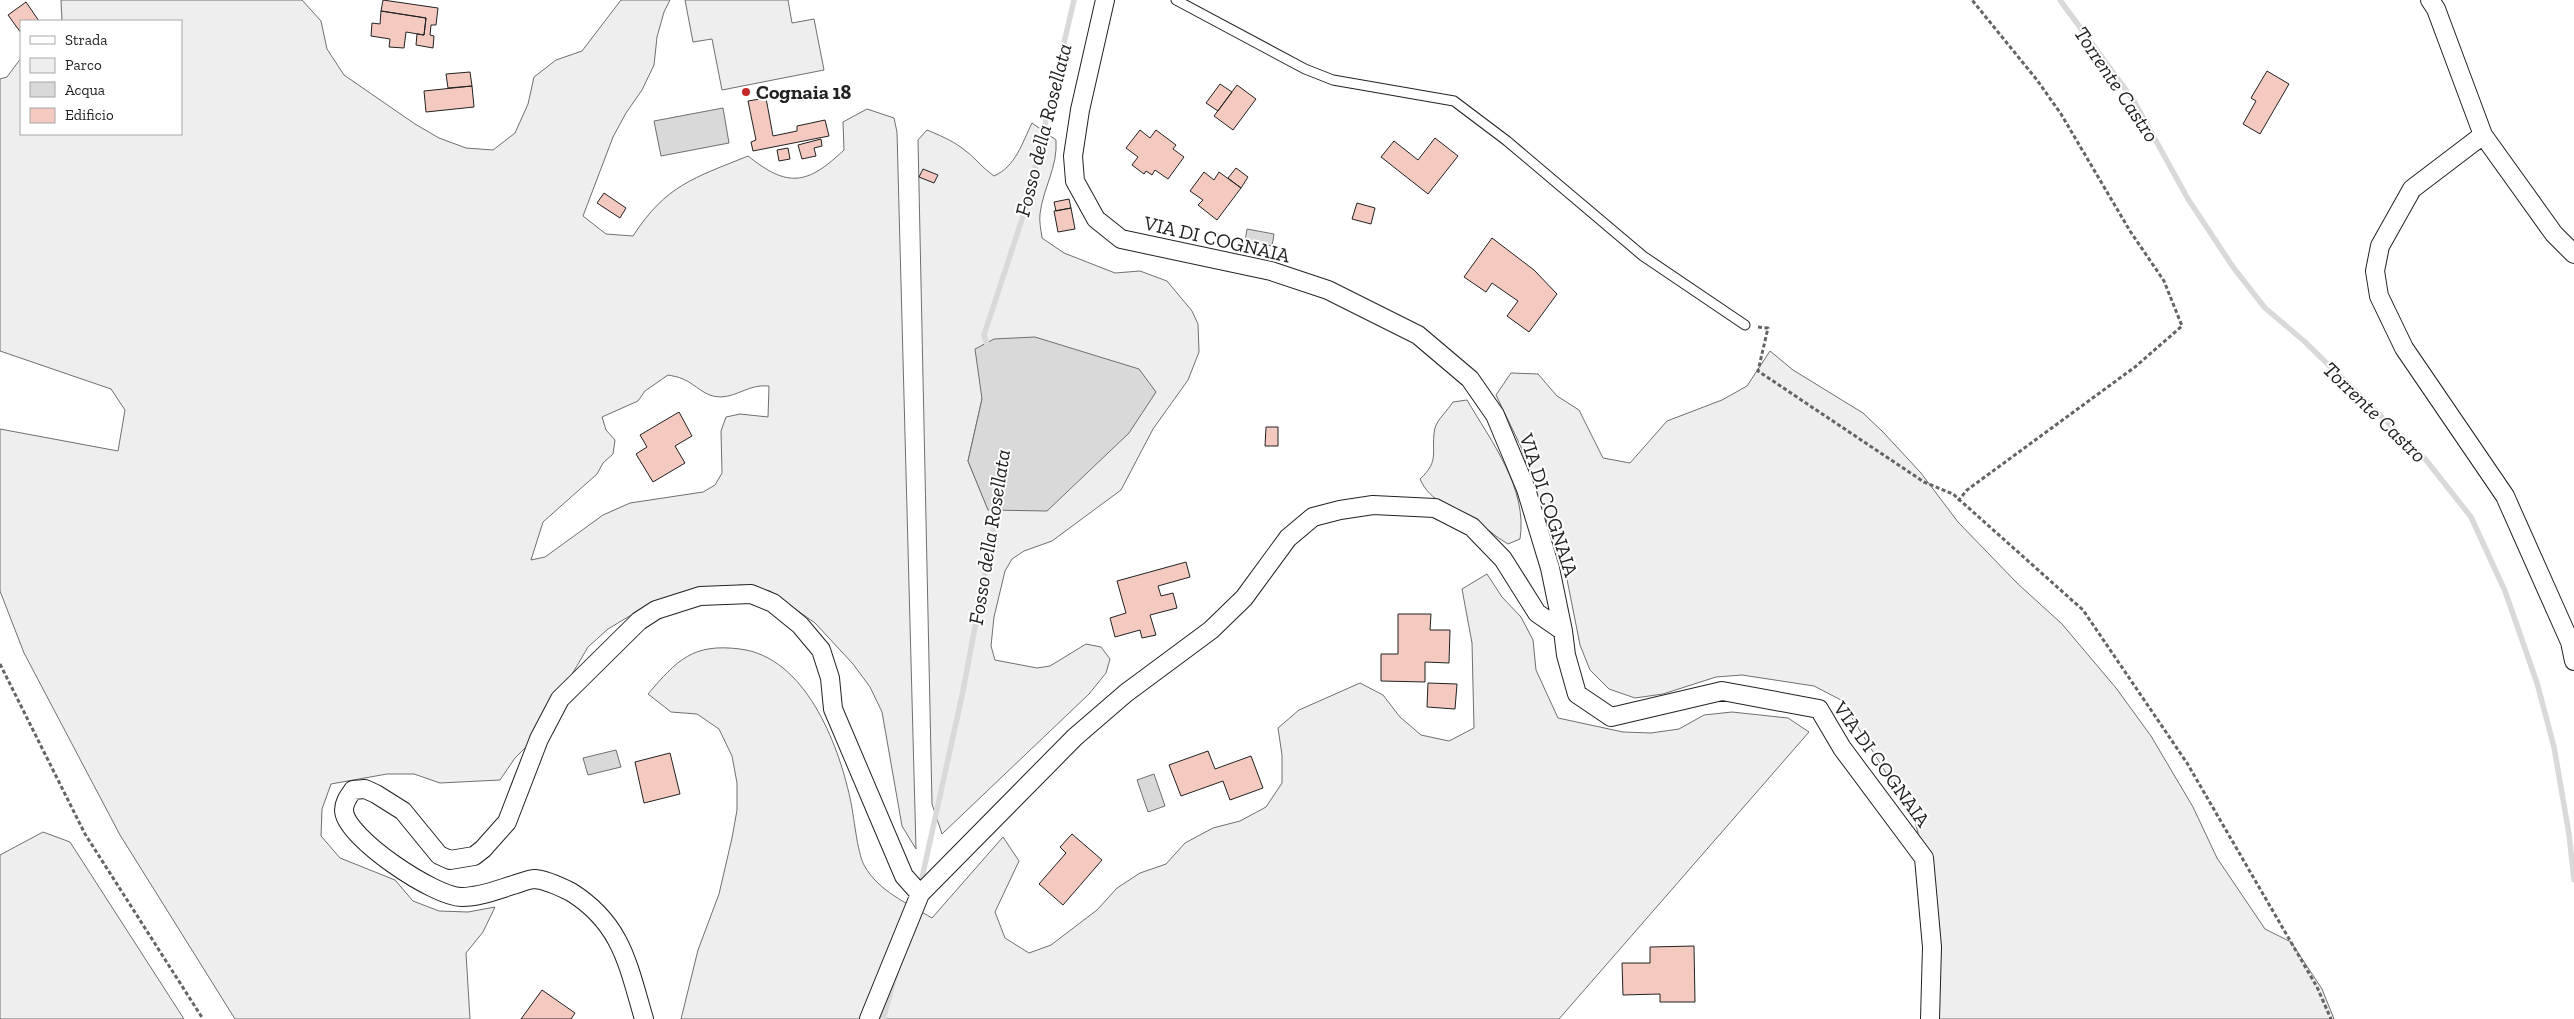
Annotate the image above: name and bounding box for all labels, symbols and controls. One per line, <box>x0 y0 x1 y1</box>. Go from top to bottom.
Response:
legend <box>20 20 182 135</box>
water label: Torrente Castro <box>2069 21 2165 147</box>
text: Strada <box>65 31 108 49</box>
water label: Fosso della Rosellata <box>1009 41 1077 219</box>
text: Parco <box>65 56 102 74</box>
place label: Cognaia 18 <box>756 80 852 104</box>
text: Acqua <box>65 81 105 99</box>
marker: Cognaia 18 <box>740 86 752 98</box>
text: Edificio <box>65 106 114 124</box>
street label: VIA DI COGNAIA <box>1141 210 1293 268</box>
water label: Torrente Castro <box>2318 356 2432 468</box>
street label: VIA DI COGNAIA <box>1514 429 1584 581</box>
water label: Fosso della Rosellata <box>963 447 1015 627</box>
street label: VIA DI COGNAIA <box>1828 696 1936 832</box>

